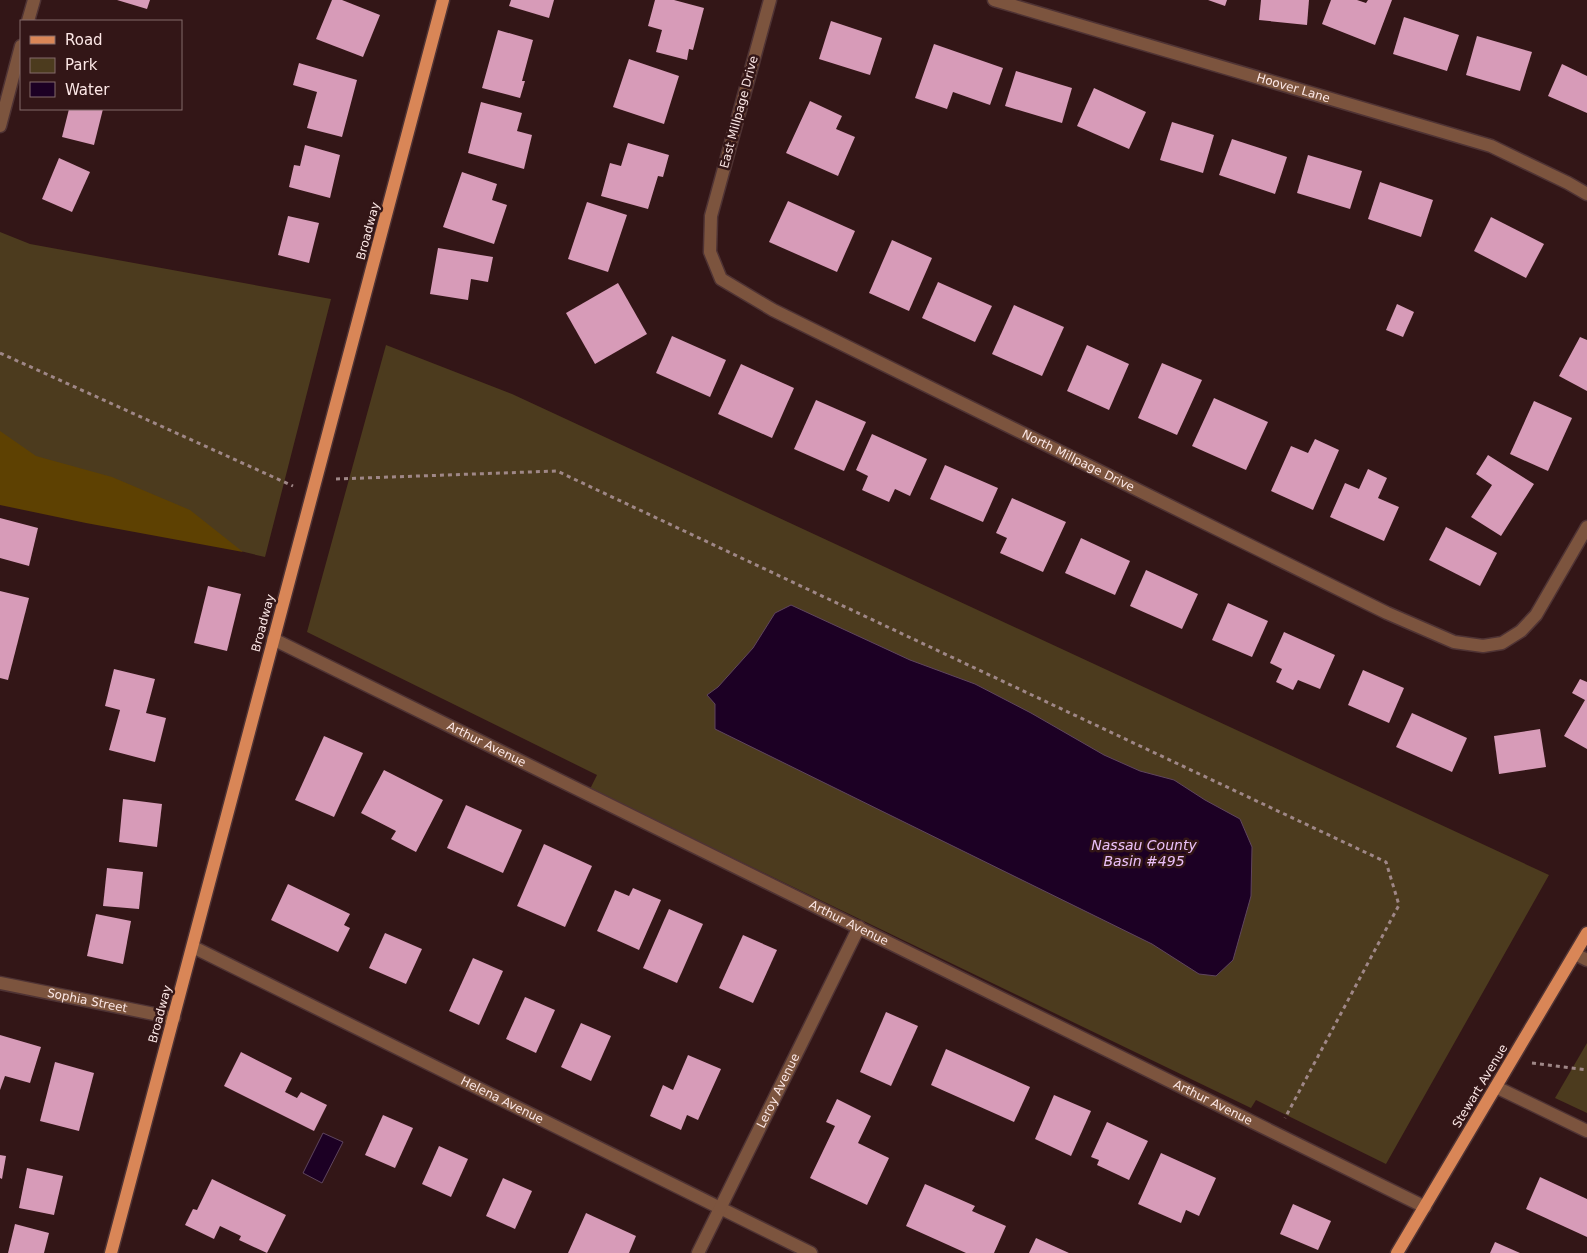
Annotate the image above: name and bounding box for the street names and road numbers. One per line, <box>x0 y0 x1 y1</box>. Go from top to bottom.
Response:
street label: East Millpage Drive <box>717 54 761 170</box>
street label: Hoover Lane <box>1255 71 1332 105</box>
street label: Broadway <box>354 200 382 262</box>
street label: North Millpage Drive <box>1020 427 1137 494</box>
street label: Broadway <box>249 592 277 654</box>
street label: Arthur Avenue <box>445 719 528 770</box>
street label: Arthur Avenue <box>807 898 891 948</box>
street label: Broadway <box>146 983 174 1045</box>
street label: Sophia Street <box>46 986 129 1015</box>
street label: Stewart Avenue <box>1450 1042 1510 1130</box>
street label: Leroy Avenue <box>754 1051 802 1130</box>
street label: Helena Avenue <box>458 1074 546 1126</box>
street label: Arthur Avenue <box>1171 1077 1255 1128</box>

